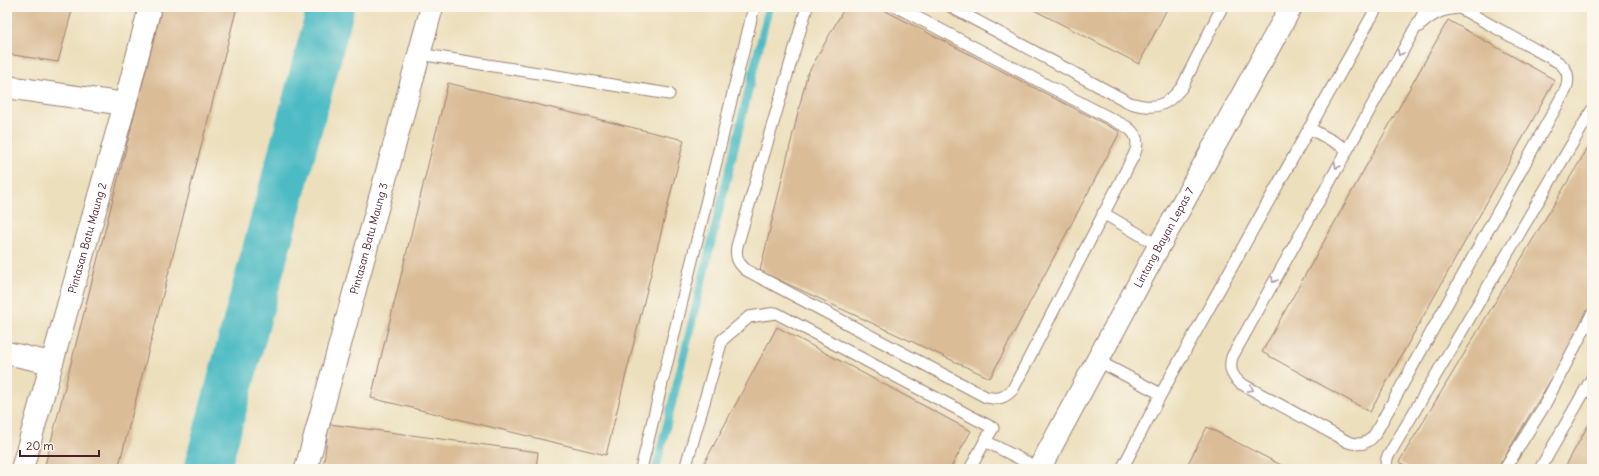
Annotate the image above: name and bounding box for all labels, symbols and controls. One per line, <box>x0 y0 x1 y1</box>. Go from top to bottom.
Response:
one-way arrow <box>1398 49 1405 56</box>
one-way arrow <box>1335 162 1342 170</box>
street label: Pintasan Batu Maung 2 <box>65 181 109 295</box>
street label: Pintasan Batu Maung 3 <box>347 181 391 296</box>
street label: Lintang Bayan Lepas 7 <box>1131 184 1197 290</box>
one-way arrow <box>1272 276 1279 283</box>
one-way arrow <box>1247 384 1254 392</box>
scale bar <box>20 432 99 458</box>
text: 20 m <box>26 438 54 453</box>

